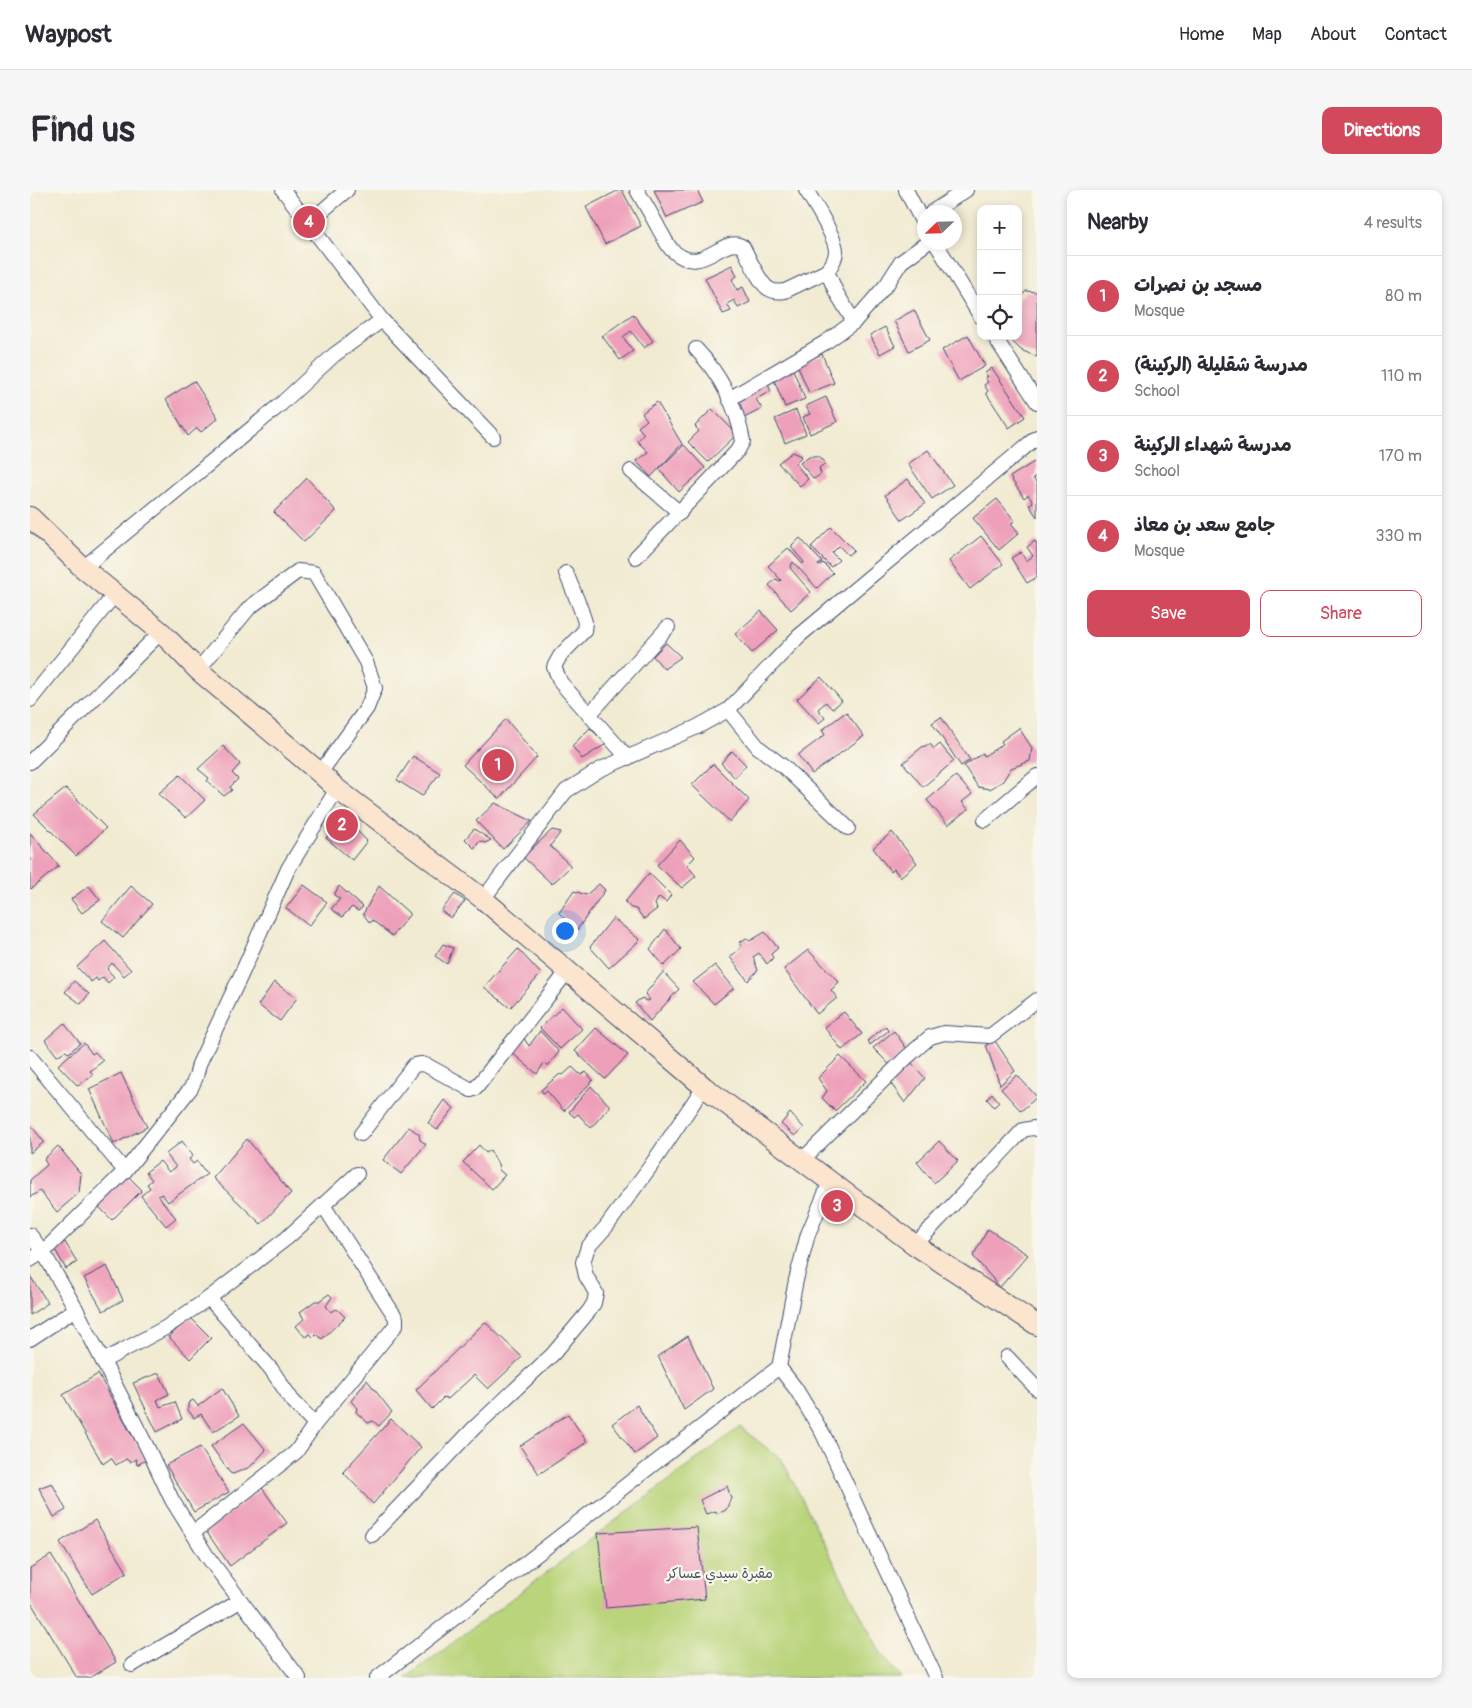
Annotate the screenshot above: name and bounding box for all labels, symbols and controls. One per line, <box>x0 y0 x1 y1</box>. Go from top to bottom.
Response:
text: Waypost <box>25 20 112 49</box>
text: Home <box>1179 23 1224 46</box>
text: Map <box>1252 23 1282 46</box>
text: About <box>1310 23 1356 46</box>
text: Contact <box>1384 23 1447 46</box>
button: Directions <box>1322 107 1442 154</box>
text: Find us <box>30 108 135 152</box>
pin: 4 <box>293 203 325 241</box>
north arrow <box>917 205 962 250</box>
map controls <box>977 205 1022 340</box>
button: + <box>977 205 1022 250</box>
text: Nearby <box>1087 209 1148 236</box>
text: 4 results <box>1364 213 1422 233</box>
button: − <box>977 250 1022 295</box>
text: مسجد بن نصرات <box>1134 273 1262 297</box>
text: 1 <box>1100 286 1106 306</box>
text: 80 m <box>1385 286 1422 306</box>
button: locate <box>977 295 1022 340</box>
text: Mosque <box>1134 301 1185 321</box>
text: مدرسة شقليلة (الركينة) <box>1134 353 1308 377</box>
text: 2 <box>1099 366 1107 386</box>
text: 110 m <box>1381 366 1422 386</box>
text: School <box>1134 381 1180 401</box>
text: مدرسة شهداء الركينة <box>1134 433 1292 457</box>
text: 3 <box>1099 446 1107 466</box>
text: 170 m <box>1379 446 1422 466</box>
text: School <box>1134 461 1180 481</box>
text: جامع سعد بن معاذ <box>1134 513 1275 537</box>
text: 4 <box>1098 526 1108 546</box>
text: 330 m <box>1376 526 1422 546</box>
text: Mosque <box>1134 541 1185 561</box>
button: Save <box>1087 590 1250 637</box>
button: Share <box>1260 590 1422 637</box>
pin: 1 <box>482 746 514 784</box>
pin: 2 <box>326 806 358 844</box>
your location <box>552 918 578 944</box>
pin: 3 <box>821 1187 853 1225</box>
park label: مقبرة سيدي عساكر <box>666 1565 773 1584</box>

